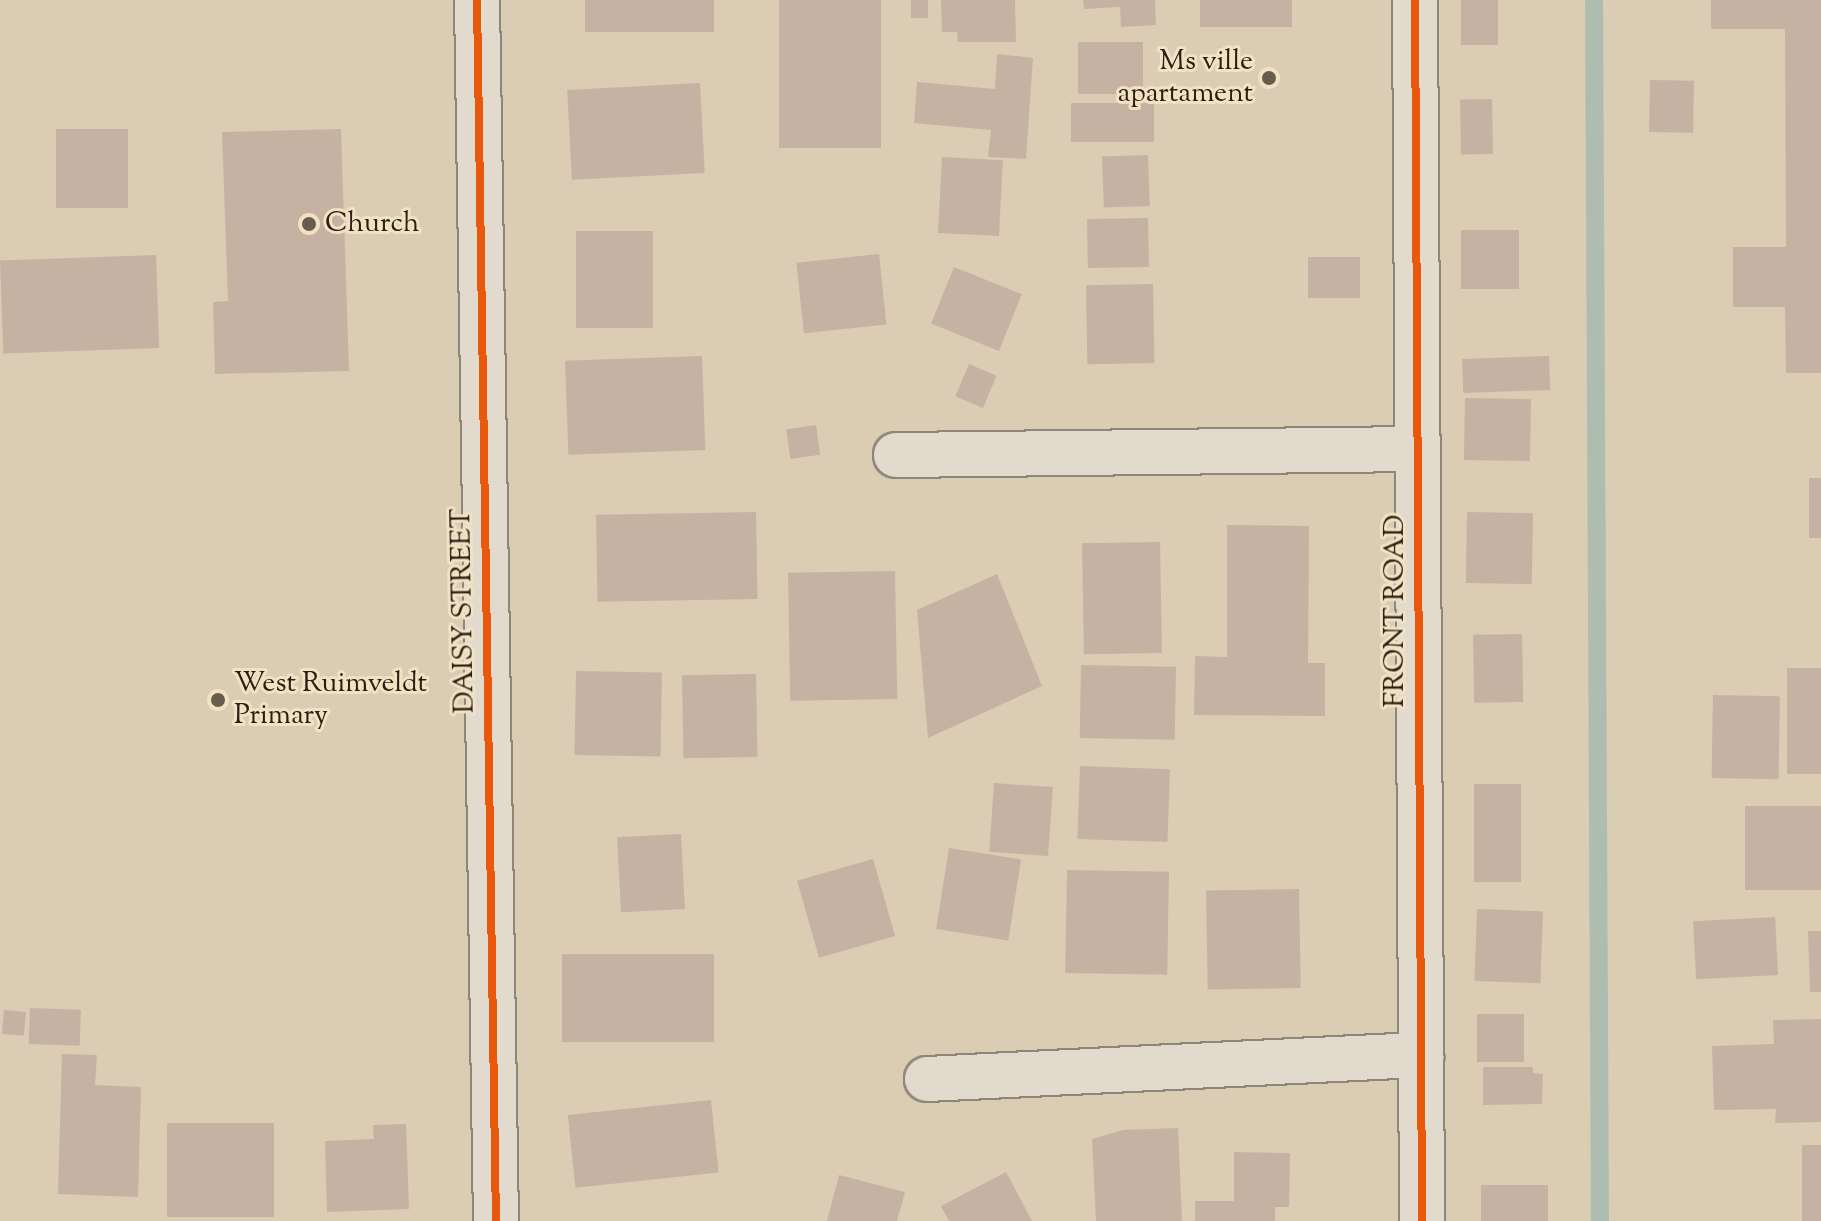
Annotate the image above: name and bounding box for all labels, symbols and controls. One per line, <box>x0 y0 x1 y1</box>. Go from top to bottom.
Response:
place label: Ms ville apartament <box>1118 45 1253 111</box>
marker: Ms ville apartament <box>1260 69 1278 87</box>
place label: Church <box>325 207 419 241</box>
marker: Church <box>300 215 318 233</box>
street label: DAISY STREET <box>445 508 483 714</box>
street label: FRONT ROAD <box>1379 515 1413 707</box>
place label: West Ruimveldt Primary <box>234 667 427 733</box>
marker: West Ruimveldt Primary <box>209 691 227 709</box>

